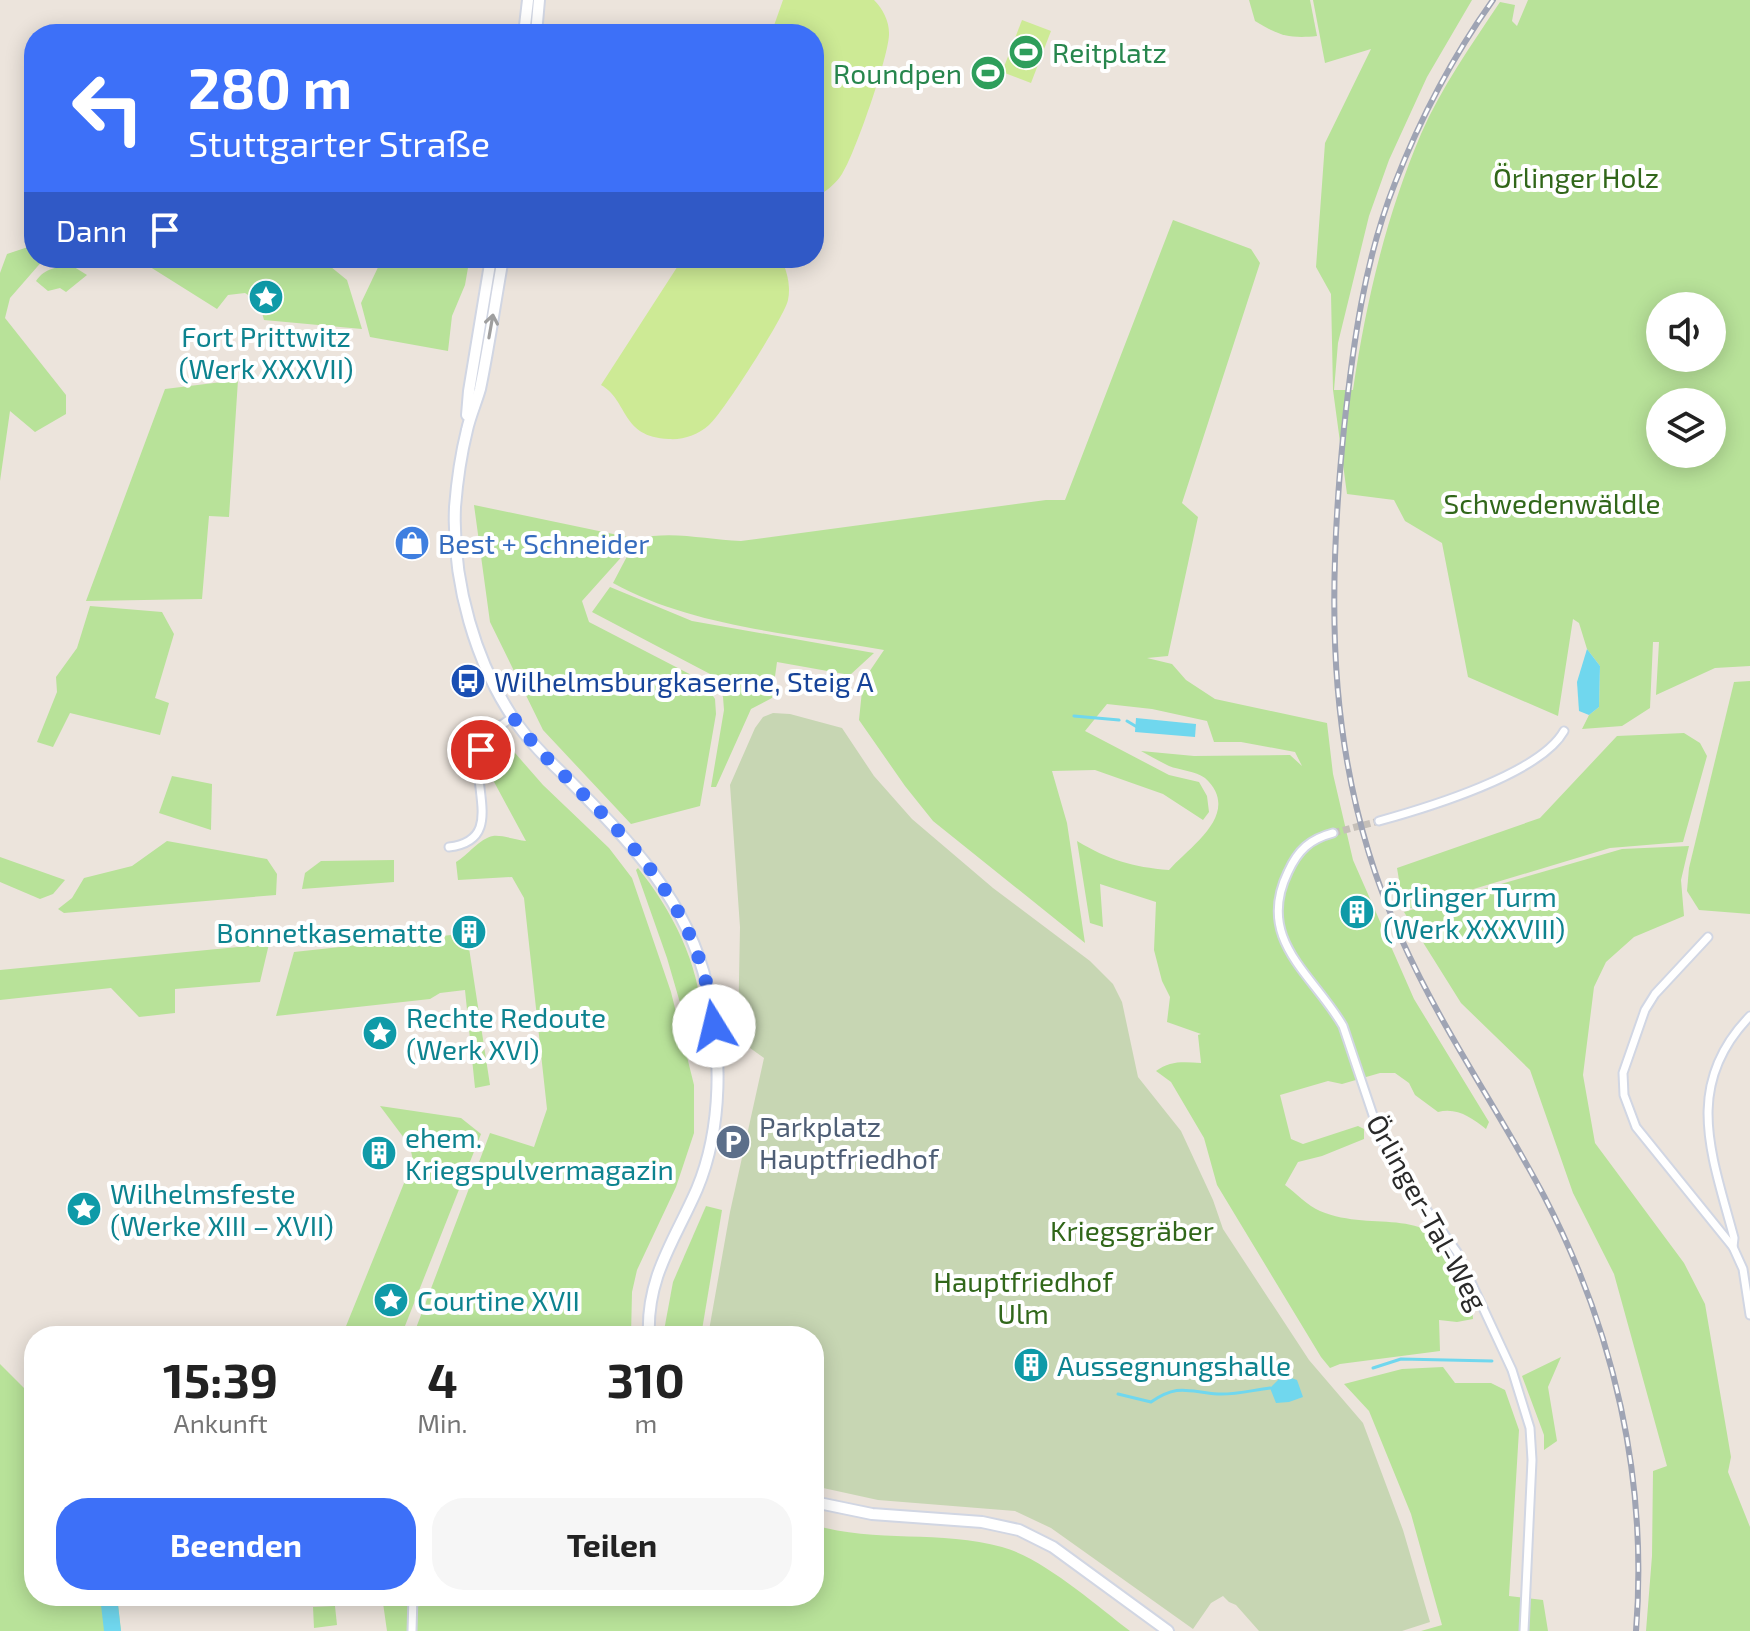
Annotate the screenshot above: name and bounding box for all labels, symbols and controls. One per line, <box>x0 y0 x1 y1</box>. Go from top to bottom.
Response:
sports icon: Reitplatz <box>1007 33 1045 71</box>
place label: Reitplatz <box>1052 35 1167 69</box>
text: 280 m <box>188 53 352 120</box>
sports icon: Roundpen <box>969 54 1007 92</box>
icon: left <box>56 56 160 160</box>
place label: Roundpen <box>833 56 962 90</box>
text: Stuttgarter Straße <box>188 121 490 164</box>
park label: Örlinger Holz <box>1493 160 1659 194</box>
icon: arrive <box>143 208 187 252</box>
text: Dann <box>56 212 127 248</box>
place icon: Fort Prittwitz (Werk XXXVII) <box>247 278 285 316</box>
map controls <box>1646 292 1726 468</box>
button: sound <box>1646 292 1726 372</box>
one-way arrow <box>484 314 499 339</box>
place label: Fort Prittwitz (Werk XXXVII) <box>178 319 354 385</box>
button: layers <box>1646 388 1726 468</box>
park label: Schwedenwäldle <box>1443 486 1661 520</box>
shop icon: Best + Schneider <box>393 524 431 562</box>
place label: Best + Schneider <box>438 526 649 560</box>
bus stop icon: Wilhelmsburgkaserne, Steig A <box>449 662 487 700</box>
place label: Wilhelmsburgkaserne, Steig A <box>494 664 874 698</box>
pin <box>447 716 515 784</box>
icon: arrive <box>459 728 503 772</box>
place label: Örlinger Turm (Werk XXXVIII) <box>1383 879 1565 945</box>
building icon: Örlinger Turm (Werk XXXVIII) <box>1338 893 1376 931</box>
building icon: Bonnetkasematte <box>450 913 488 951</box>
place label: Bonnetkasematte <box>216 915 443 949</box>
position arrow <box>672 984 756 1068</box>
place label: Rechte Redoute (Werk XVI) <box>406 1000 606 1066</box>
place icon: Rechte Redoute (Werk XVI) <box>361 1014 399 1052</box>
street label: Örlinger-Tal-Weg <box>1360 1108 1496 1316</box>
place label: Parkplatz Hauptfriedhof <box>759 1109 940 1175</box>
place label: ehem. Kriegspulvermagazin <box>405 1120 674 1186</box>
parking icon: Parkplatz Hauptfriedhof <box>714 1123 752 1161</box>
building icon: ehem. Kriegspulvermagazin <box>360 1134 398 1172</box>
place label: Wilhelmsfeste (Werke XIII – XVII) <box>110 1176 334 1242</box>
place icon: Wilhelmsfeste (Werke XIII – XVII) <box>65 1190 103 1228</box>
park label: Kriegsgräber <box>1050 1213 1214 1247</box>
park label: Hauptfriedhof Ulm <box>933 1264 1114 1330</box>
place icon: Courtine XVII <box>372 1281 410 1319</box>
place label: Courtine XVII <box>417 1283 580 1317</box>
building icon: Aussegnungshalle <box>1012 1346 1050 1384</box>
place label: Aussegnungshalle <box>1057 1348 1291 1382</box>
text: 15:39 <box>163 1350 278 1408</box>
text: 4 <box>427 1350 458 1408</box>
text: 310 <box>607 1350 685 1408</box>
text: Ankunft <box>174 1407 268 1438</box>
text: Min. <box>417 1407 468 1438</box>
text: m <box>634 1407 657 1438</box>
button: Beenden <box>56 1498 416 1590</box>
button: Teilen <box>432 1498 792 1590</box>

